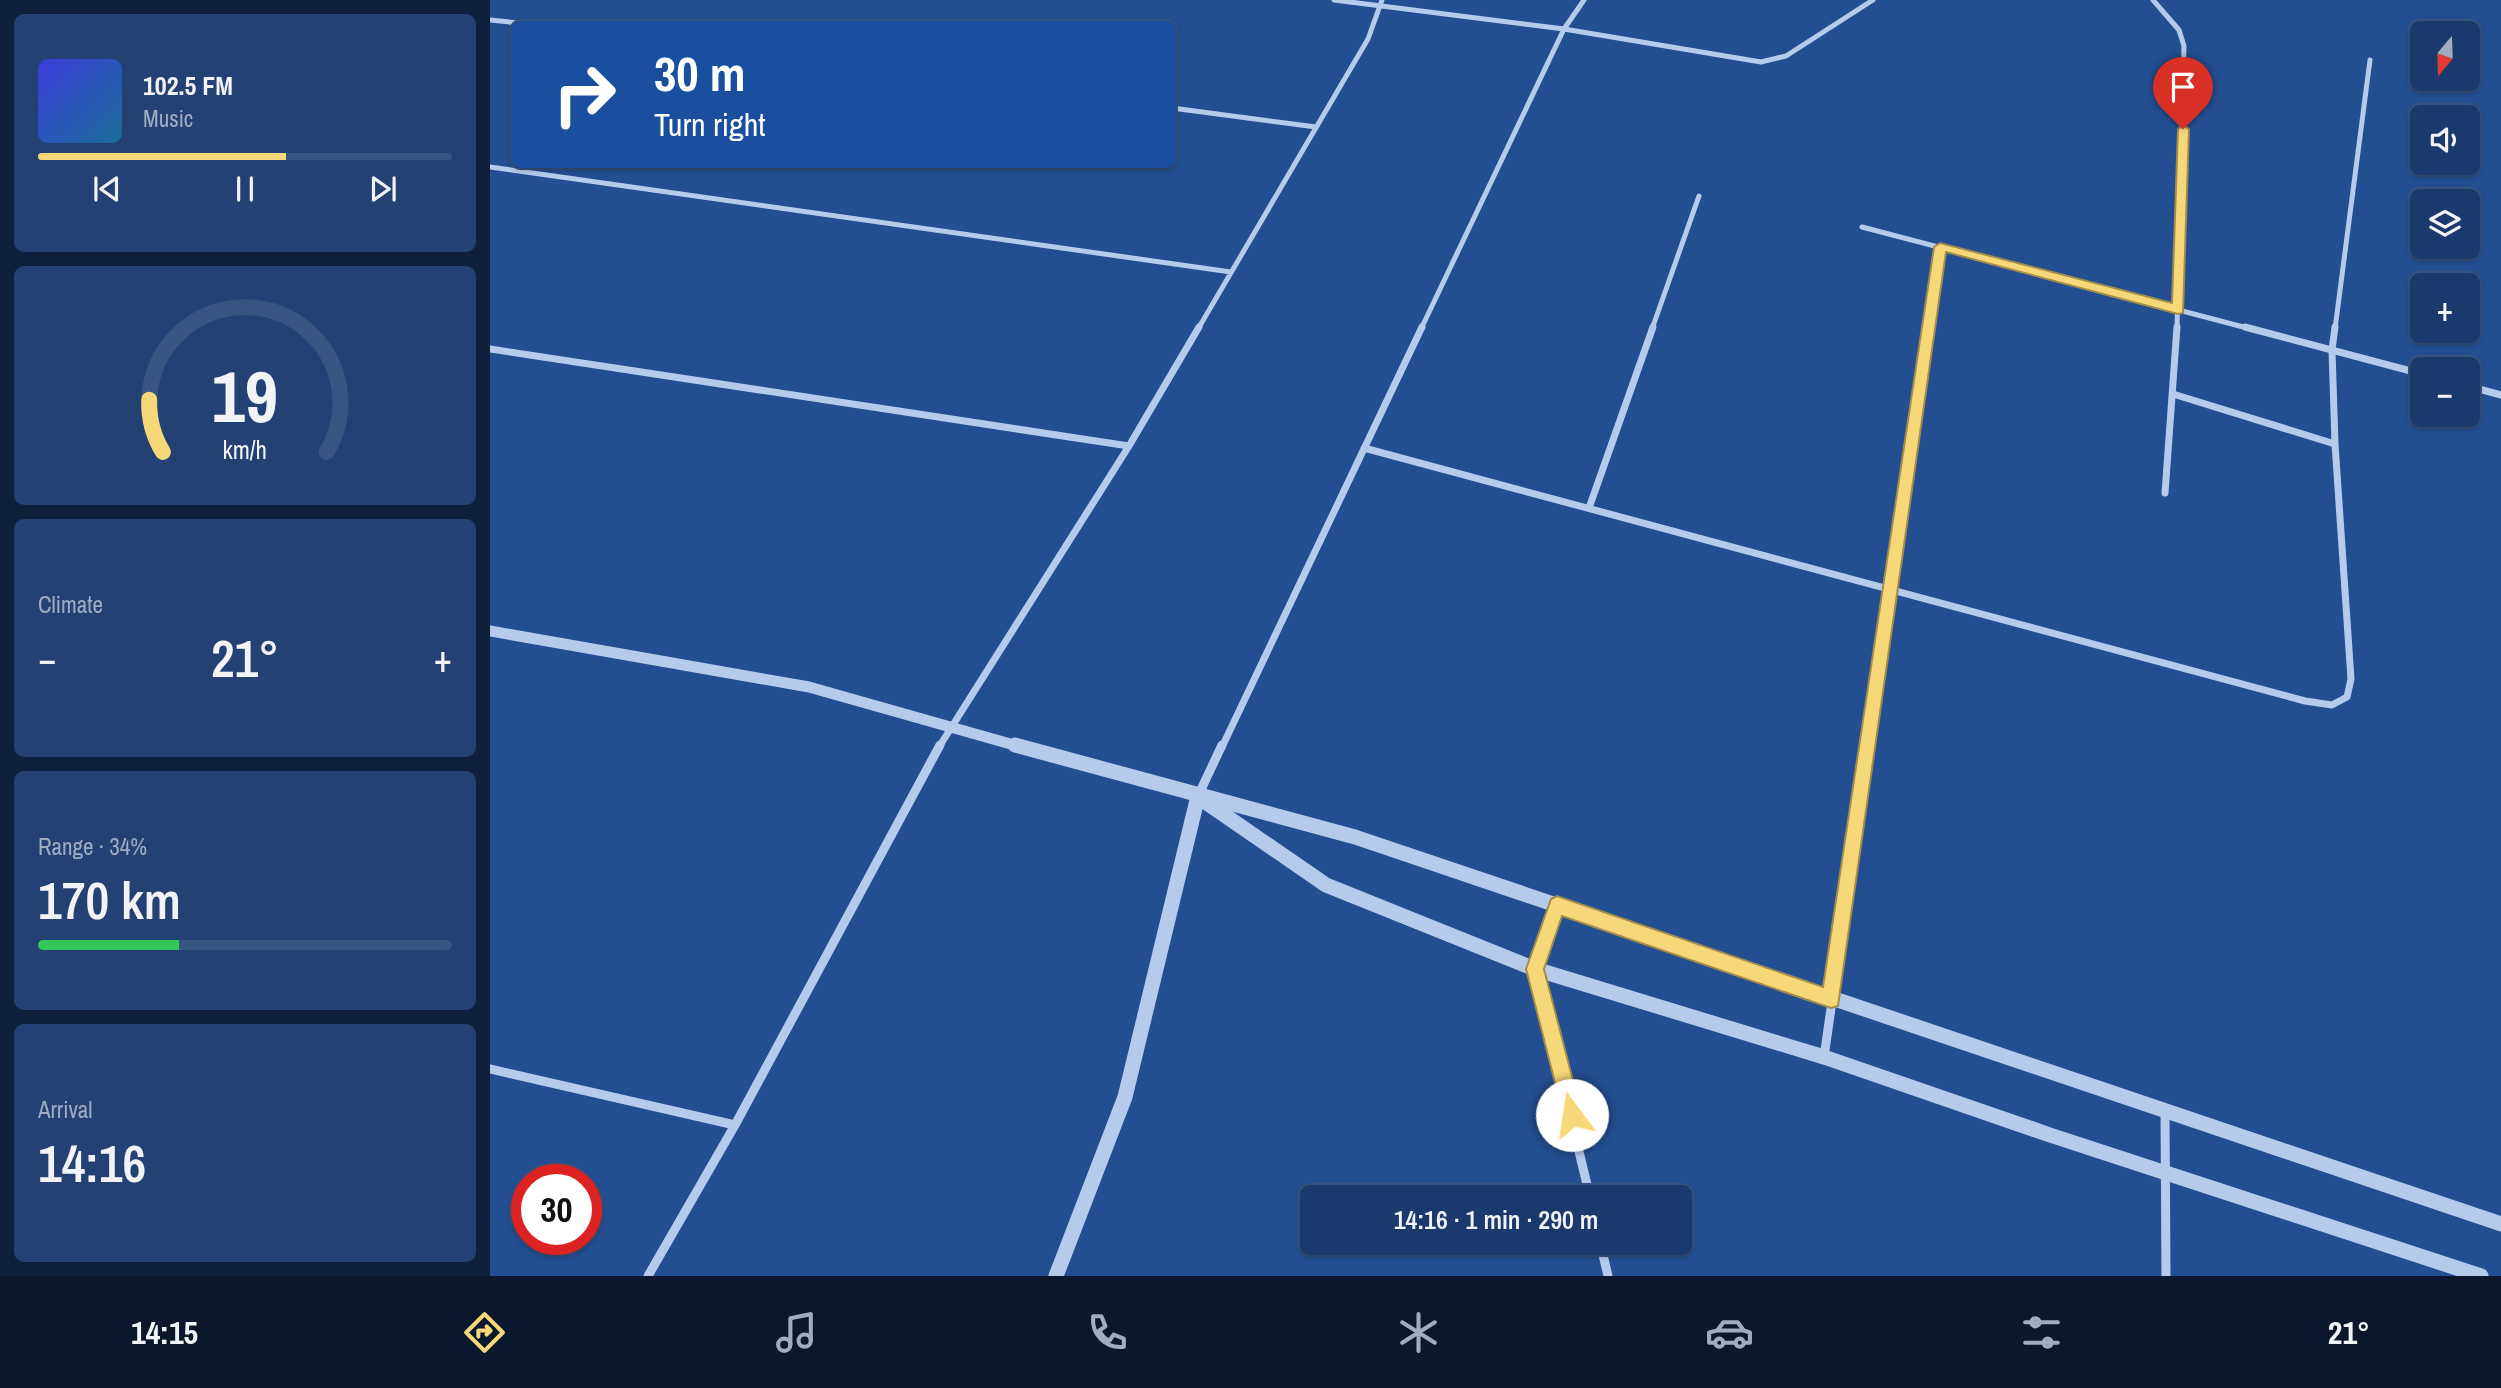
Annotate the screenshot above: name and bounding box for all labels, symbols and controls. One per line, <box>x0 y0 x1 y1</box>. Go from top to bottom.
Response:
north arrow <box>2410 21 2480 91</box>
map controls <box>2410 21 2480 427</box>
text: 30 m <box>654 40 746 106</box>
icon: right <box>539 49 630 140</box>
pin <box>2153 57 2213 129</box>
text: 102.5 FM <box>143 68 233 103</box>
icon: arrive <box>2164 68 2202 106</box>
text: Music <box>143 103 193 134</box>
text: Turn right <box>654 103 766 146</box>
button: sound <box>2410 105 2480 175</box>
icon: previous <box>88 170 126 208</box>
icon: pause <box>226 170 264 208</box>
icon: next <box>364 170 402 208</box>
button: layers <box>2410 189 2480 259</box>
button: + <box>2410 273 2480 343</box>
text: 19 <box>212 347 278 445</box>
button: − <box>2410 357 2480 427</box>
text: km/h <box>223 432 267 466</box>
text: Climate <box>38 589 103 620</box>
text: 21° <box>211 623 279 693</box>
text: − <box>38 633 56 684</box>
text: + <box>434 633 452 684</box>
text: Range · 34% <box>38 831 147 862</box>
text: 170 km <box>38 865 181 935</box>
position arrow <box>1535 1078 1609 1152</box>
text: Arrival <box>38 1094 93 1125</box>
text: 14:16 <box>38 1128 146 1198</box>
speed limit sign: 30 <box>511 1164 602 1255</box>
text: 14:16 · 1 min · 290 m <box>1394 1202 1598 1237</box>
icon: directions <box>460 1308 509 1357</box>
icon: music <box>772 1308 821 1357</box>
icon: phone <box>1083 1308 1132 1357</box>
icon: climate <box>1394 1308 1443 1357</box>
icon: car <box>1705 1308 1754 1357</box>
icon: filters <box>2017 1308 2066 1357</box>
text: 14:15 <box>131 1311 198 1354</box>
text: 21° <box>2328 1311 2370 1354</box>

